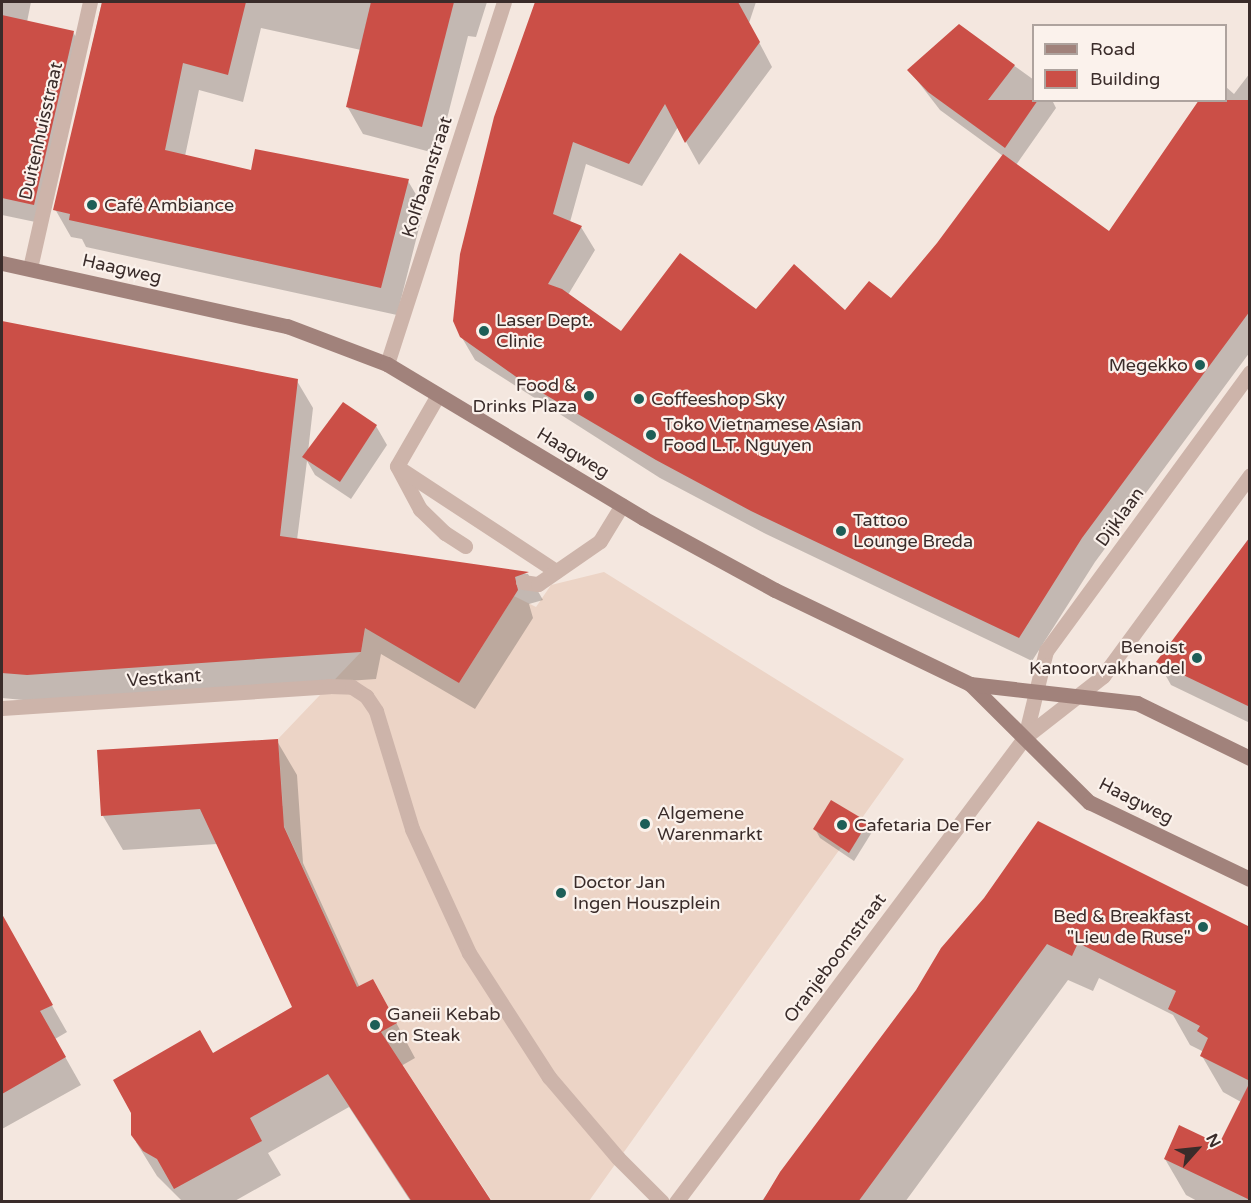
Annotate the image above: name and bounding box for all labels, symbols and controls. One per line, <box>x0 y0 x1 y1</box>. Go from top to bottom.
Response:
legend <box>1032 24 1227 102</box>
text: Road <box>1090 38 1135 60</box>
street label: Duitenhuisstraat <box>15 60 67 202</box>
text: Building <box>1090 68 1160 90</box>
street label: Kolfbaanstraat <box>397 114 457 240</box>
place label: Café Ambiance <box>104 194 234 216</box>
marker: Café Ambiance <box>85 198 99 212</box>
street label: Haagweg <box>80 249 164 289</box>
place label: Laser Dept. Clinic <box>496 310 593 352</box>
marker: Laser Dept. Clinic <box>477 324 491 338</box>
place label: Megekko <box>1109 354 1188 376</box>
marker: Megekko <box>1193 358 1207 372</box>
place label: Food & Drinks Plaza <box>473 375 577 418</box>
place label: Coffeeshop Sky <box>651 388 785 410</box>
marker: Food & Drinks Plaza <box>582 389 596 403</box>
marker: Coffeeshop Sky <box>632 392 646 406</box>
place label: Toko Vietnamese Asian Food L.T. Nguyen <box>663 414 862 456</box>
street label: Haagweg <box>533 423 613 483</box>
marker: Toko Vietnamese Asian Food L.T. Nguyen <box>644 428 658 442</box>
street label: Dijklaan <box>1091 483 1149 551</box>
place label: Tattoo Lounge Breda <box>853 510 973 552</box>
marker: Tattoo Lounge Breda <box>834 524 848 538</box>
place label: Benoist Kantoorvakhandel <box>1029 637 1185 680</box>
marker: Benoist Kantoorvakhandel <box>1190 651 1204 665</box>
street label: Vestkant <box>126 665 202 691</box>
street label: Haagweg <box>1095 773 1177 829</box>
place label: Algemene Warenmarkt <box>657 803 763 846</box>
place label: Cafetaria De Fer <box>854 814 991 836</box>
marker: Algemene Warenmarkt <box>638 817 652 831</box>
marker: Cafetaria De Fer <box>835 818 849 832</box>
place label: Doctor Jan Ingen Houszplein <box>573 872 720 914</box>
marker: Doctor Jan Ingen Houszplein <box>554 886 568 900</box>
street label: Oranjeboomstraat <box>779 889 891 1027</box>
place label: Bed & Breakfast "Lieu de Ruse" <box>1053 906 1191 948</box>
marker: Bed & Breakfast "Lieu de Ruse" <box>1196 920 1210 934</box>
place label: Ganeii Kebab en Steak <box>387 1004 501 1046</box>
marker: Ganeii Kebab en Steak <box>368 1018 382 1032</box>
north arrow <box>1167 1119 1227 1179</box>
text: N <box>1201 1131 1225 1151</box>

